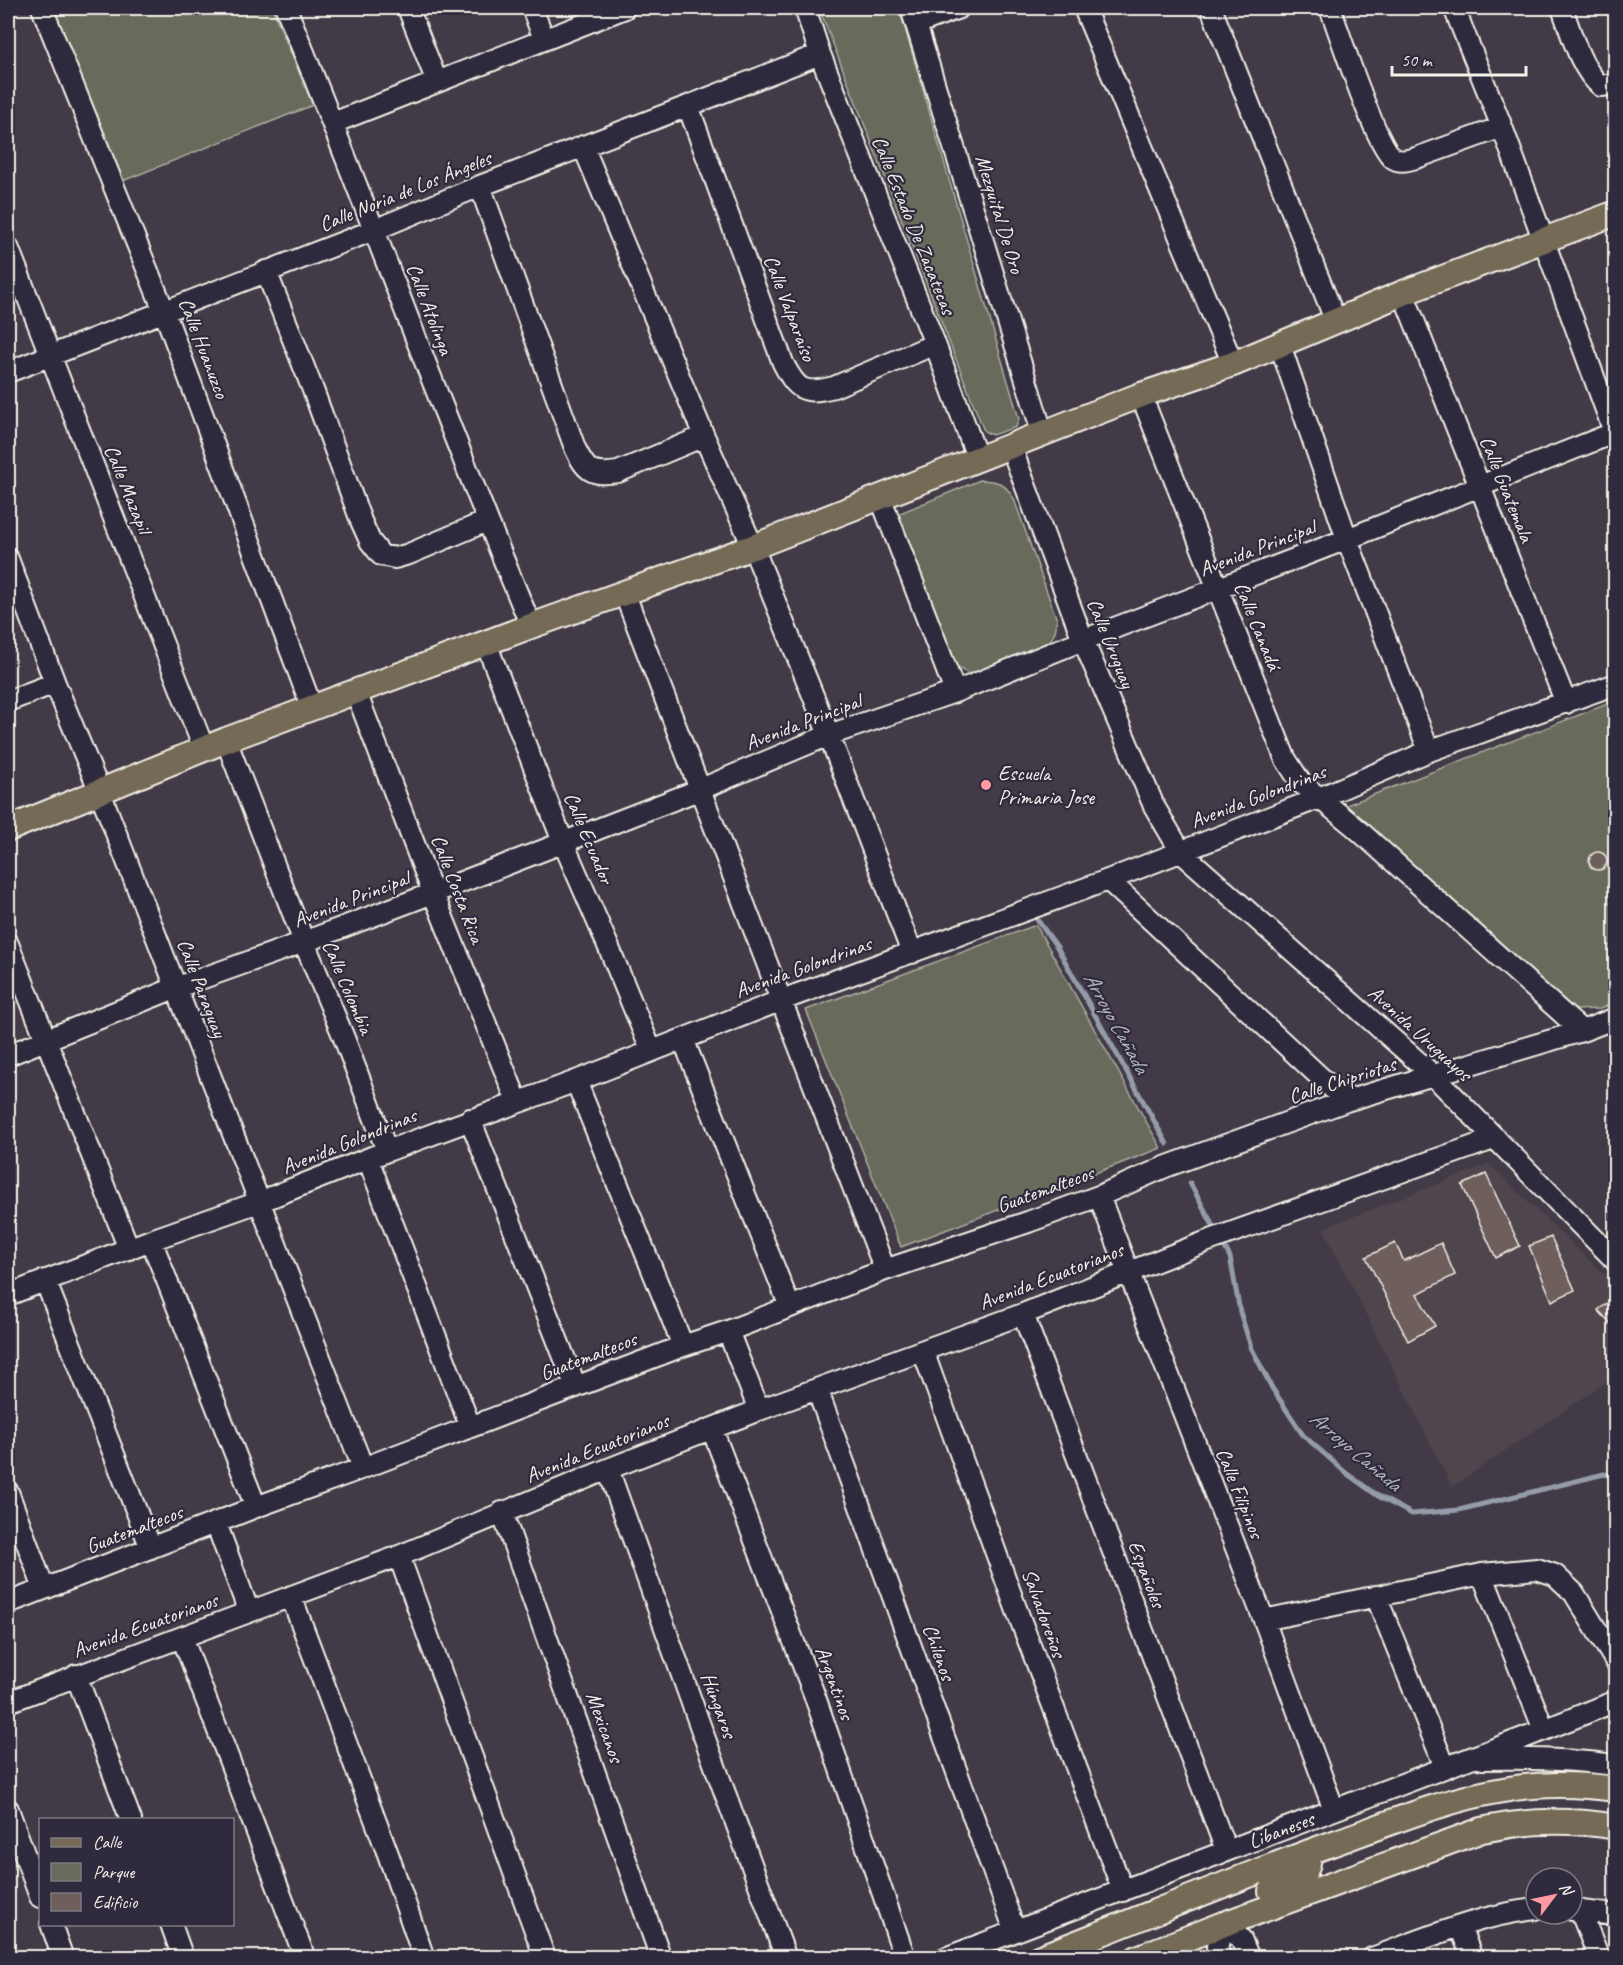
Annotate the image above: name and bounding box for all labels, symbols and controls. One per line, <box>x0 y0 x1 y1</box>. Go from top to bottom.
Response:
scale bar <box>1392 39 1526 77</box>
text: 50 m <box>1401 49 1434 71</box>
street label: Calle Estado De Zacatecas <box>866 132 962 320</box>
street label: Calle Noria de Los Ángeles <box>315 144 496 237</box>
street label: Mezquital De Oro <box>970 152 1031 278</box>
street label: Calle Valparaíso <box>758 251 823 366</box>
street label: Calle Atolinga <box>401 260 460 360</box>
street label: Calle Huanuzco <box>173 294 236 403</box>
street label: Calle Guatemala <box>1474 432 1541 548</box>
street label: Calle Mazapil <box>99 441 159 540</box>
street label: Avenida Principal <box>1195 513 1322 582</box>
street label: Calle Canadá <box>1229 578 1288 676</box>
street label: Calle Uruguay <box>1081 594 1141 693</box>
street label: Avenida Principal <box>741 687 868 756</box>
street label: Avenida Golondrinas <box>1187 758 1331 834</box>
place label: Escuela Primaria Jose <box>998 760 1095 810</box>
marker: Escuela Primaria Jose <box>979 778 993 792</box>
street label: Calle Ecuador <box>558 788 621 889</box>
street label: Calle Costa Rica <box>425 831 491 949</box>
street label: Avenida Principal <box>289 864 416 933</box>
street label: Avenida Golondrinas <box>731 930 876 1004</box>
street label: Calle Paraguay <box>171 935 233 1043</box>
street label: Calle Colombia <box>316 936 380 1040</box>
water label: Arroyo Cañada <box>1077 967 1156 1080</box>
street label: Avenida Uruguayos <box>1363 980 1479 1088</box>
street label: Calle Chipriotas <box>1285 1050 1401 1110</box>
street label: Avenida Golondrinas <box>278 1101 422 1180</box>
street label: Guatemaltecos <box>993 1159 1099 1219</box>
street label: Avenida Ecuatorianos <box>975 1236 1129 1315</box>
street label: Guatemaltecos <box>536 1325 642 1386</box>
water label: Arroyo Cañada <box>1304 1404 1409 1499</box>
street label: Avenida Ecuatorianos <box>521 1407 674 1489</box>
street label: Calle Filipinos <box>1210 1444 1271 1544</box>
street label: Guatemaltecos <box>82 1498 188 1559</box>
street label: Españoles <box>1122 1537 1172 1613</box>
street label: Salvadoreños <box>1016 1565 1073 1662</box>
street label: Avenida Ecuatorianos <box>69 1586 223 1663</box>
street label: Chilenos <box>917 1620 962 1685</box>
street label: Argentinos <box>810 1643 861 1725</box>
street label: Húngaros <box>695 1669 743 1743</box>
street label: Mexicanos <box>580 1688 630 1768</box>
street label: Libaneses <box>1245 1805 1319 1854</box>
legend <box>39 1818 234 1926</box>
text: Calle <box>93 1831 122 1853</box>
text: Parque <box>93 1861 135 1883</box>
north arrow <box>1524 1866 1584 1926</box>
text: N <box>1555 1879 1579 1901</box>
text: Edificio <box>93 1891 139 1913</box>

